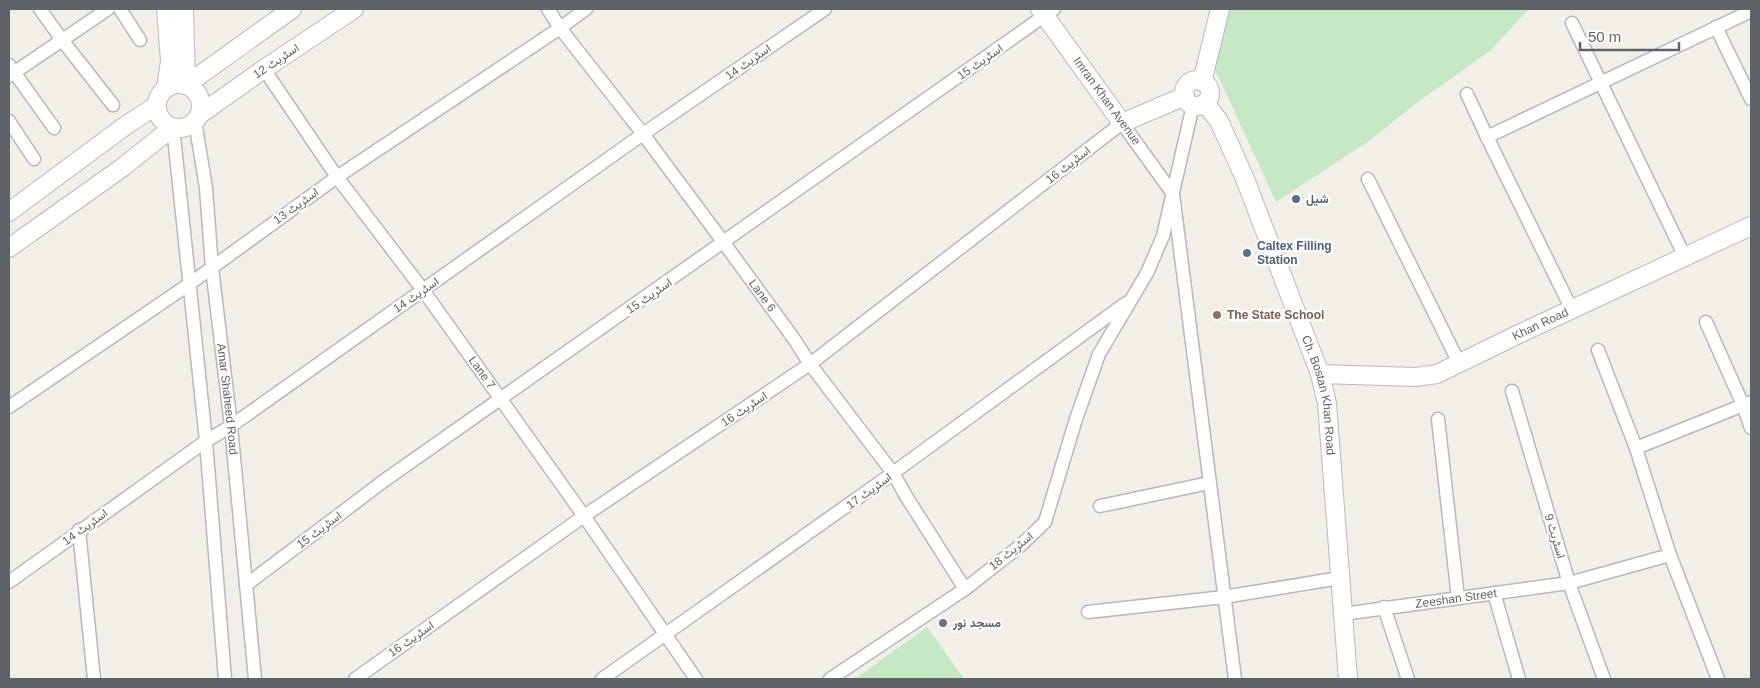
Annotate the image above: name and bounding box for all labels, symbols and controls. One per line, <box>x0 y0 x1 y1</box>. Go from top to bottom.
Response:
scale bar <box>1580 20 1679 52</box>
text: 50 m <box>1588 28 1621 45</box>
street label: اسٹریٹ 12 <box>250 41 302 82</box>
street label: اسٹریٹ 14 <box>722 41 774 84</box>
street label: اسٹریٹ 15 <box>954 41 1006 84</box>
street label: Imran Khan Avenue <box>1070 54 1144 148</box>
street label: اسٹریٹ 16 <box>1043 143 1094 187</box>
street label: اسٹریٹ 13 <box>271 185 322 228</box>
place label: شیل <box>1306 192 1329 206</box>
marker: شیل <box>1290 193 1302 205</box>
place label: Caltex Filling Station <box>1257 239 1332 267</box>
marker: Caltex Filling Station <box>1241 247 1253 259</box>
street label: اسٹریٹ 14 <box>390 274 442 317</box>
street label: اسٹریٹ 15 <box>623 275 675 318</box>
street label: Lane 6 <box>746 277 779 315</box>
street label: Khan Road <box>1510 305 1571 343</box>
place label: The State School <box>1227 308 1324 322</box>
marker: The State School <box>1211 309 1223 321</box>
street label: Ch. Bostan Khan Road <box>1299 333 1338 456</box>
street label: Amar Shaheed Road <box>214 342 241 455</box>
street label: Lane 7 <box>466 354 499 392</box>
street label: اسٹریٹ 16 <box>718 389 770 430</box>
street label: اسٹریٹ 17 <box>844 470 895 513</box>
street label: اسٹریٹ 14 <box>60 506 111 549</box>
street label: اسٹریٹ 15 <box>294 509 345 552</box>
street label: اسٹریٹ 9 <box>1541 512 1568 560</box>
street label: اسٹریٹ 18 <box>986 529 1036 574</box>
street label: Zeeshan Street <box>1414 586 1498 611</box>
place label: مسجد نور <box>952 616 1001 631</box>
marker: مسجد نور <box>937 617 949 629</box>
street label: اسٹریٹ 16 <box>385 618 437 661</box>

